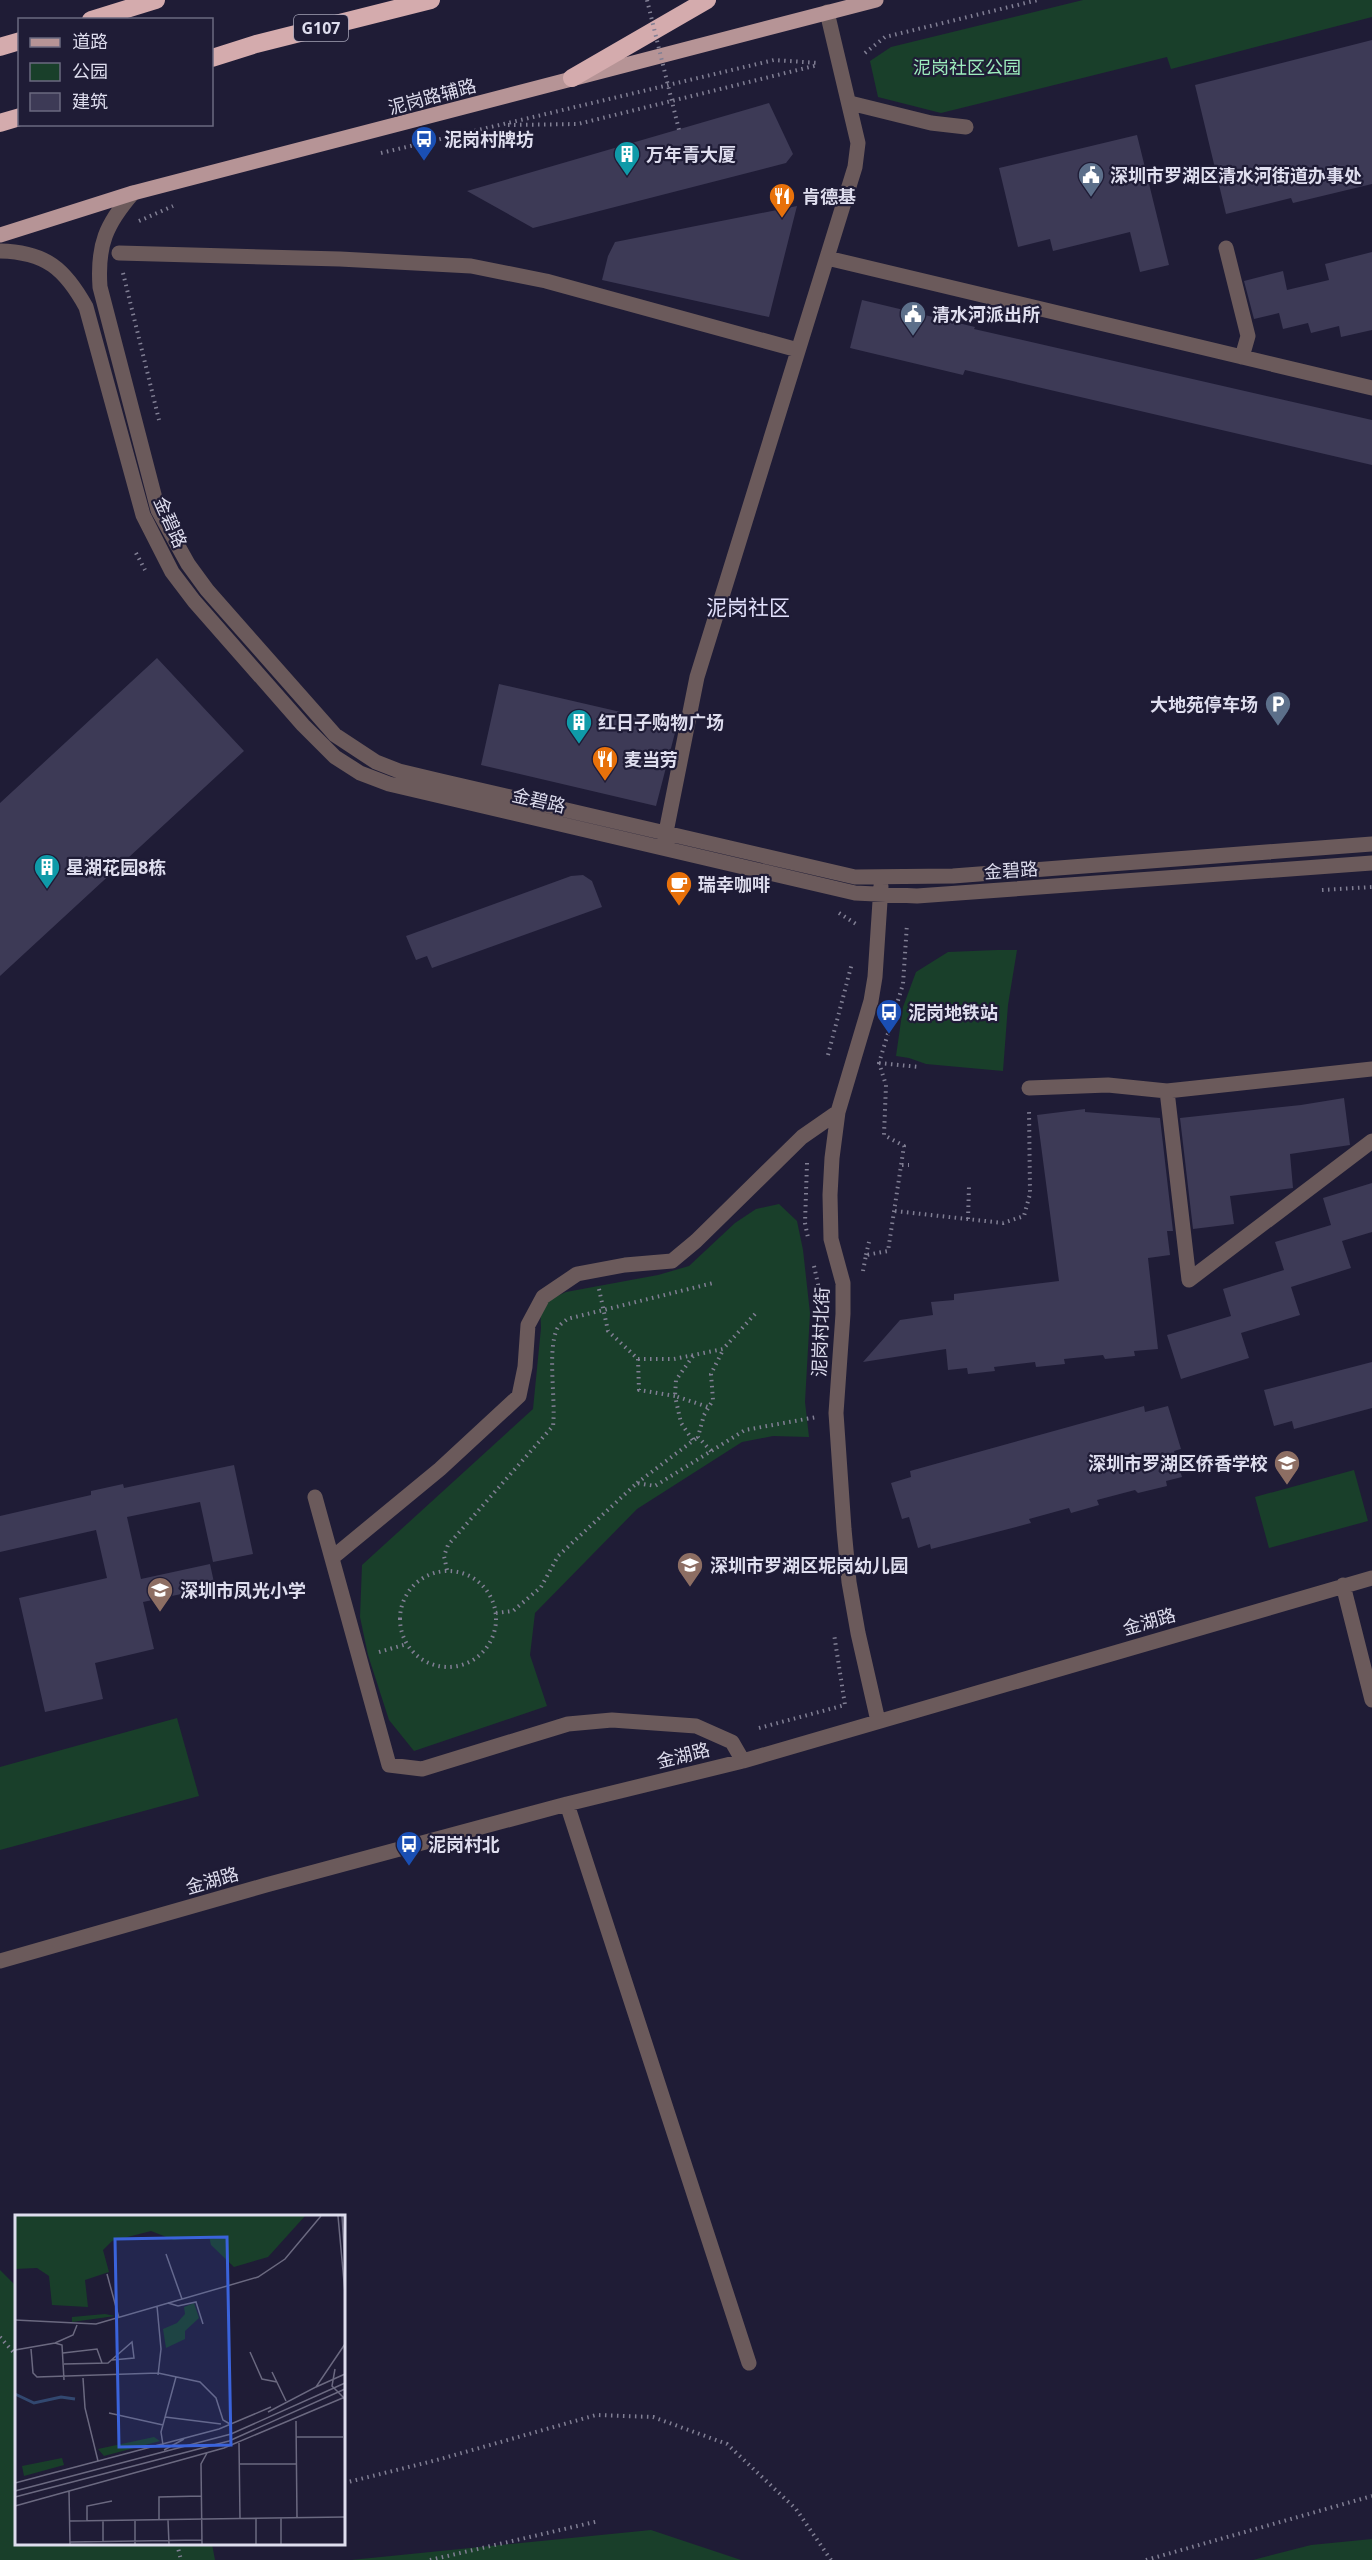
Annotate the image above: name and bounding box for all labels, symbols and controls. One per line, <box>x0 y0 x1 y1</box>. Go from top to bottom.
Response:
road number: G107 <box>294 15 348 41</box>
legend <box>18 18 213 126</box>
text: 道路 <box>72 29 108 53</box>
park label: 泥岗社区公园 <box>913 55 1021 79</box>
text: 公园 <box>72 59 108 83</box>
street label: 泥岗路辅路 <box>385 73 479 119</box>
text: 建筑 <box>72 89 108 113</box>
bus stop icon: 泥岗村牌坊 <box>409 124 439 162</box>
place label: 泥岗村牌坊 <box>444 127 534 151</box>
building icon: 万年青大厦 <box>612 139 642 177</box>
place label: 万年青大厦 <box>646 142 736 166</box>
public building icon: 深圳市罗湖区清水河街道办事处 <box>1076 160 1106 198</box>
place label: 深圳市罗湖区清水河街道办事处 <box>1110 163 1362 187</box>
restaurant icon: 肯德基 <box>767 181 797 219</box>
place label: 肯德基 <box>802 184 856 208</box>
public building icon: 清水河派出所 <box>898 299 928 337</box>
place label: 清水河派出所 <box>932 302 1040 326</box>
street label: 金碧路 <box>149 492 193 552</box>
district label: 泥岗社区 <box>706 593 790 621</box>
parking icon: 大地苑停车场 <box>1263 689 1293 727</box>
place label: 大地苑停车场 <box>1150 692 1258 716</box>
building icon: 红日子购物广场 <box>564 707 594 745</box>
place label: 红日子购物广场 <box>598 710 724 734</box>
restaurant icon: 麦当劳 <box>590 744 620 782</box>
place label: 麦当劳 <box>624 747 678 771</box>
street label: 金碧路 <box>510 782 568 818</box>
building icon: 星湖花园8栋 <box>32 852 62 890</box>
place label: 星湖花园8栋 <box>66 855 166 879</box>
street label: 金碧路 <box>983 856 1039 884</box>
cafe icon: 瑞幸咖啡 <box>664 869 694 907</box>
place label: 瑞幸咖啡 <box>698 872 770 896</box>
bus stop icon: 泥岗地铁站 <box>874 997 904 1035</box>
place label: 泥岗地铁站 <box>908 1000 998 1024</box>
street label: 泥岗村北街 <box>806 1287 834 1377</box>
school or university icon: 深圳市罗湖区侨香学校 <box>1272 1448 1302 1486</box>
place label: 深圳市罗湖区侨香学校 <box>1088 1451 1268 1475</box>
school or university icon: 深圳市罗湖区坭岗幼儿园 <box>675 1550 705 1588</box>
place label: 深圳市罗湖区坭岗幼儿园 <box>710 1553 908 1577</box>
school or university icon: 深圳市凤光小学 <box>145 1575 175 1613</box>
place label: 深圳市凤光小学 <box>180 1578 306 1602</box>
street label: 金湖路 <box>1120 1602 1178 1640</box>
street label: 金湖路 <box>654 1737 712 1773</box>
bus stop icon: 泥岗村北 <box>394 1829 424 1867</box>
place label: 泥岗村北 <box>428 1832 500 1856</box>
street label: 金湖路 <box>183 1861 241 1899</box>
inset map <box>15 2215 345 2545</box>

